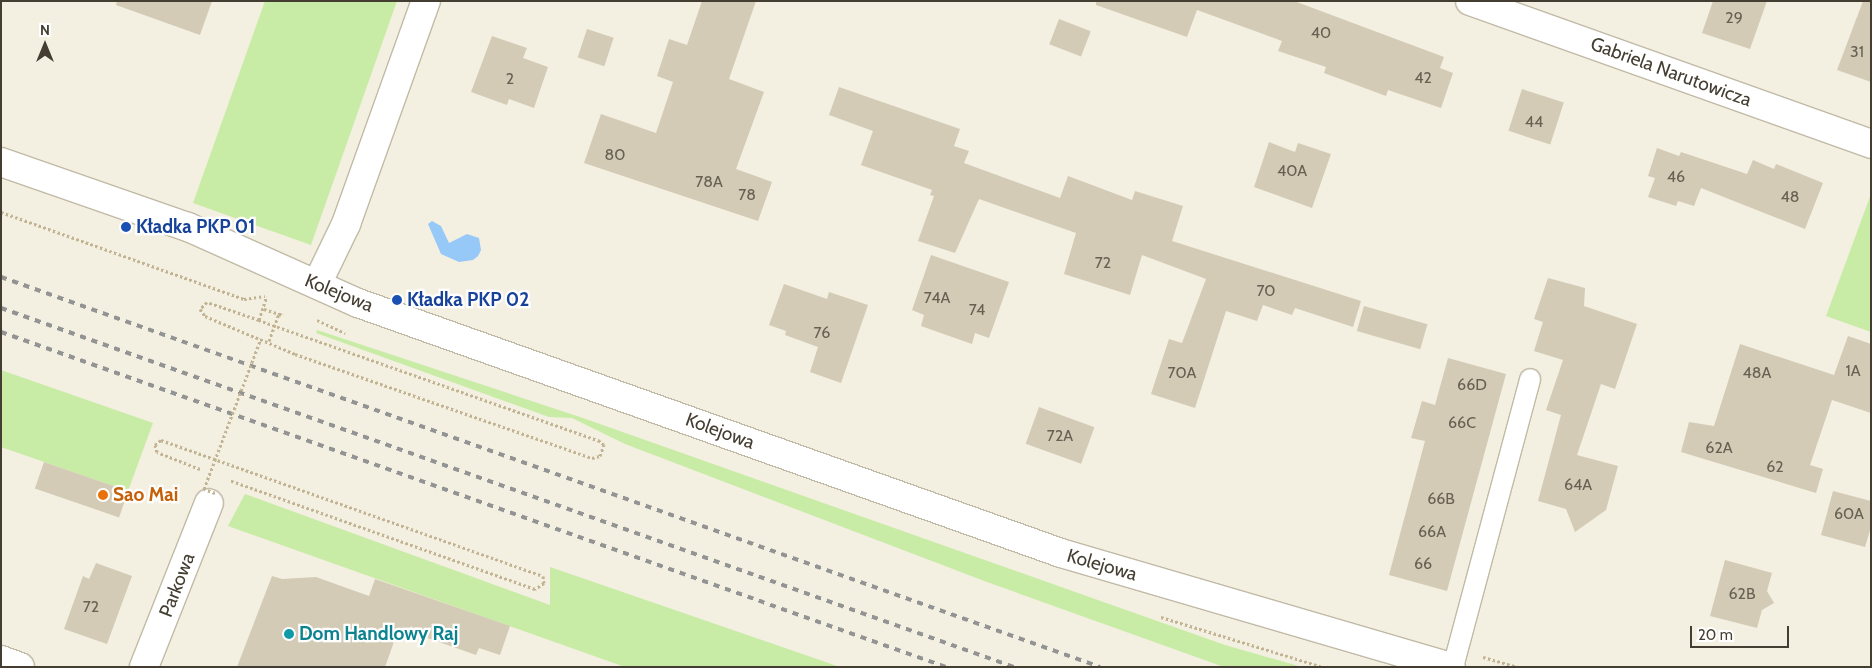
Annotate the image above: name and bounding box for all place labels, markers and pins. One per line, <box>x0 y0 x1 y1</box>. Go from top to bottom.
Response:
place label: Kładka PKP 01 <box>136 216 255 238</box>
marker: Kładka PKP 01 <box>120 221 132 233</box>
place label: Kładka PKP 02 <box>407 289 529 311</box>
marker: Kładka PKP 02 <box>391 294 403 306</box>
place label: Sao Mai <box>113 484 178 506</box>
marker: Sao Mai <box>97 489 109 501</box>
place label: Dom Handlowy Raj <box>299 623 458 645</box>
marker: Dom Handlowy Raj <box>283 628 295 640</box>

